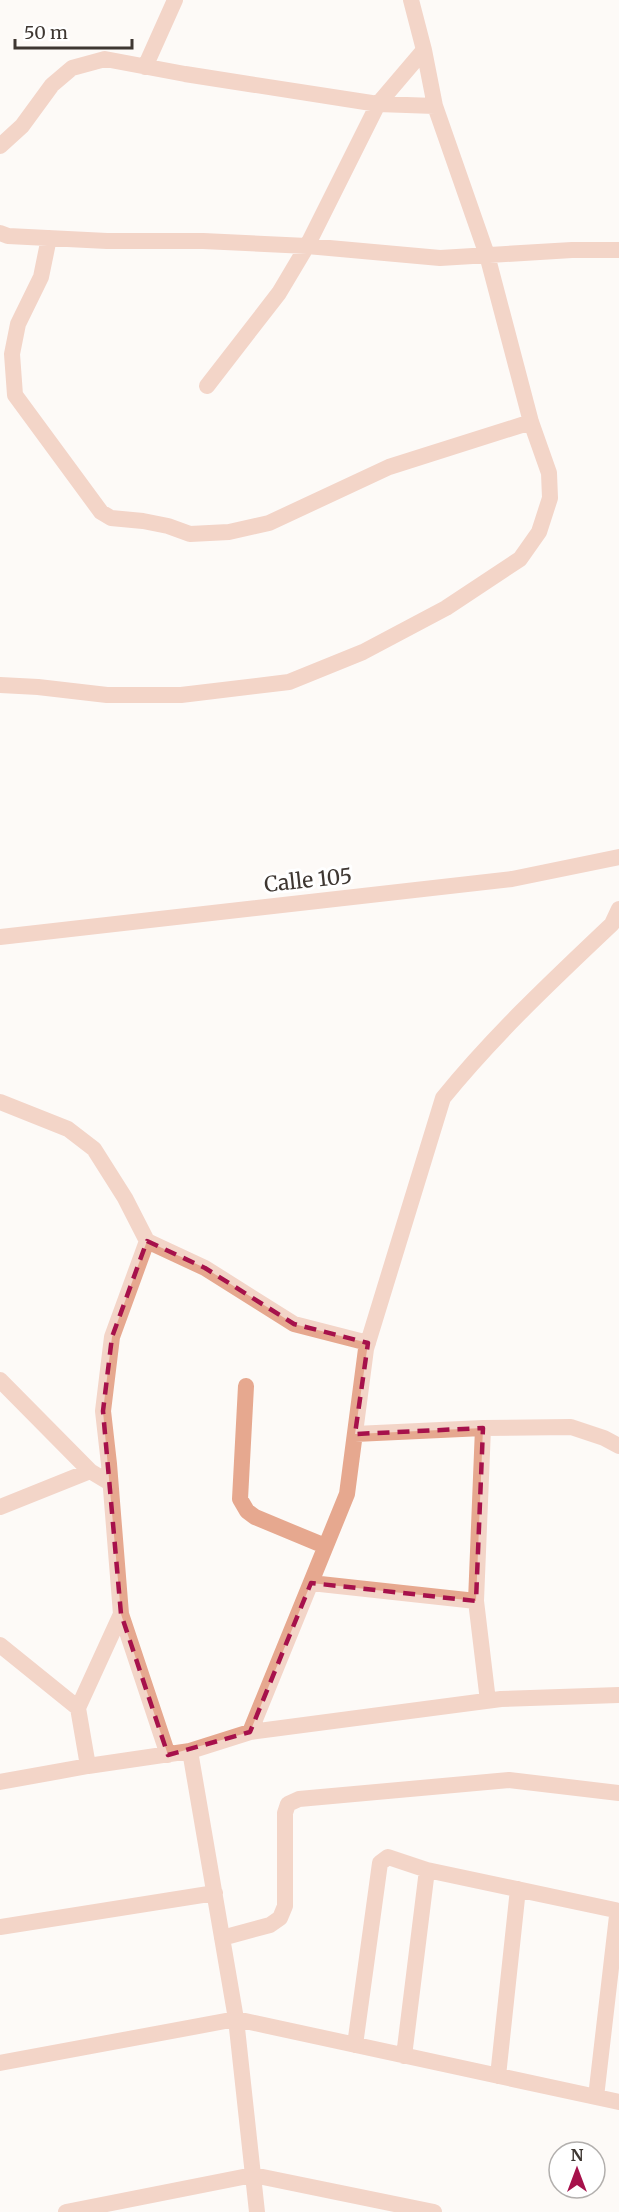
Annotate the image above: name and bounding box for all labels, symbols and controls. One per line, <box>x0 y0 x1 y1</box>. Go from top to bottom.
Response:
scale bar <box>15 12 132 50</box>
text: 50 m <box>24 21 68 44</box>
street label: Calle 105 <box>263 862 353 898</box>
north arrow <box>547 2140 607 2200</box>
text: N <box>571 2145 584 2165</box>

